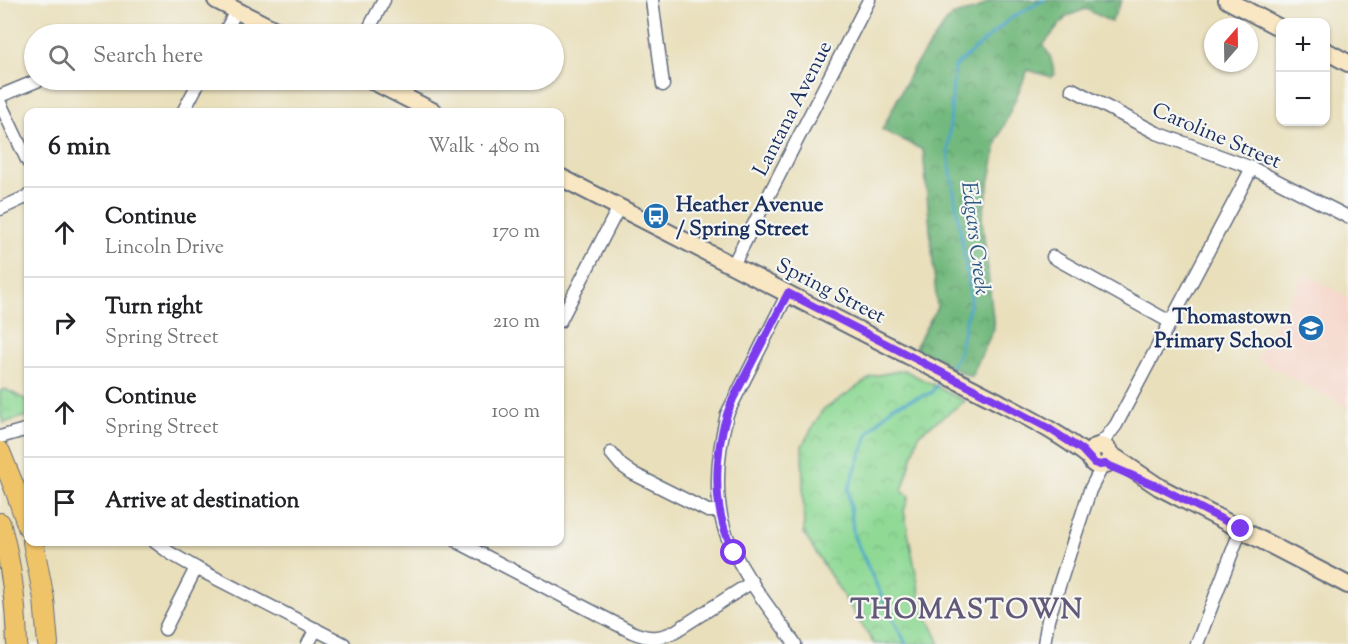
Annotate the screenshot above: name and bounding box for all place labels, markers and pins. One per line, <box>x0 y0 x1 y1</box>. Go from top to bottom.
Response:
place label: Heather Avenue / Spring Street <box>676 191 824 245</box>
bus stop icon: Heather Avenue / Spring Street <box>641 201 671 231</box>
place label: Thomastown Primary School <box>1154 303 1293 357</box>
school or university icon: Thomastown Primary School <box>1296 313 1326 343</box>

